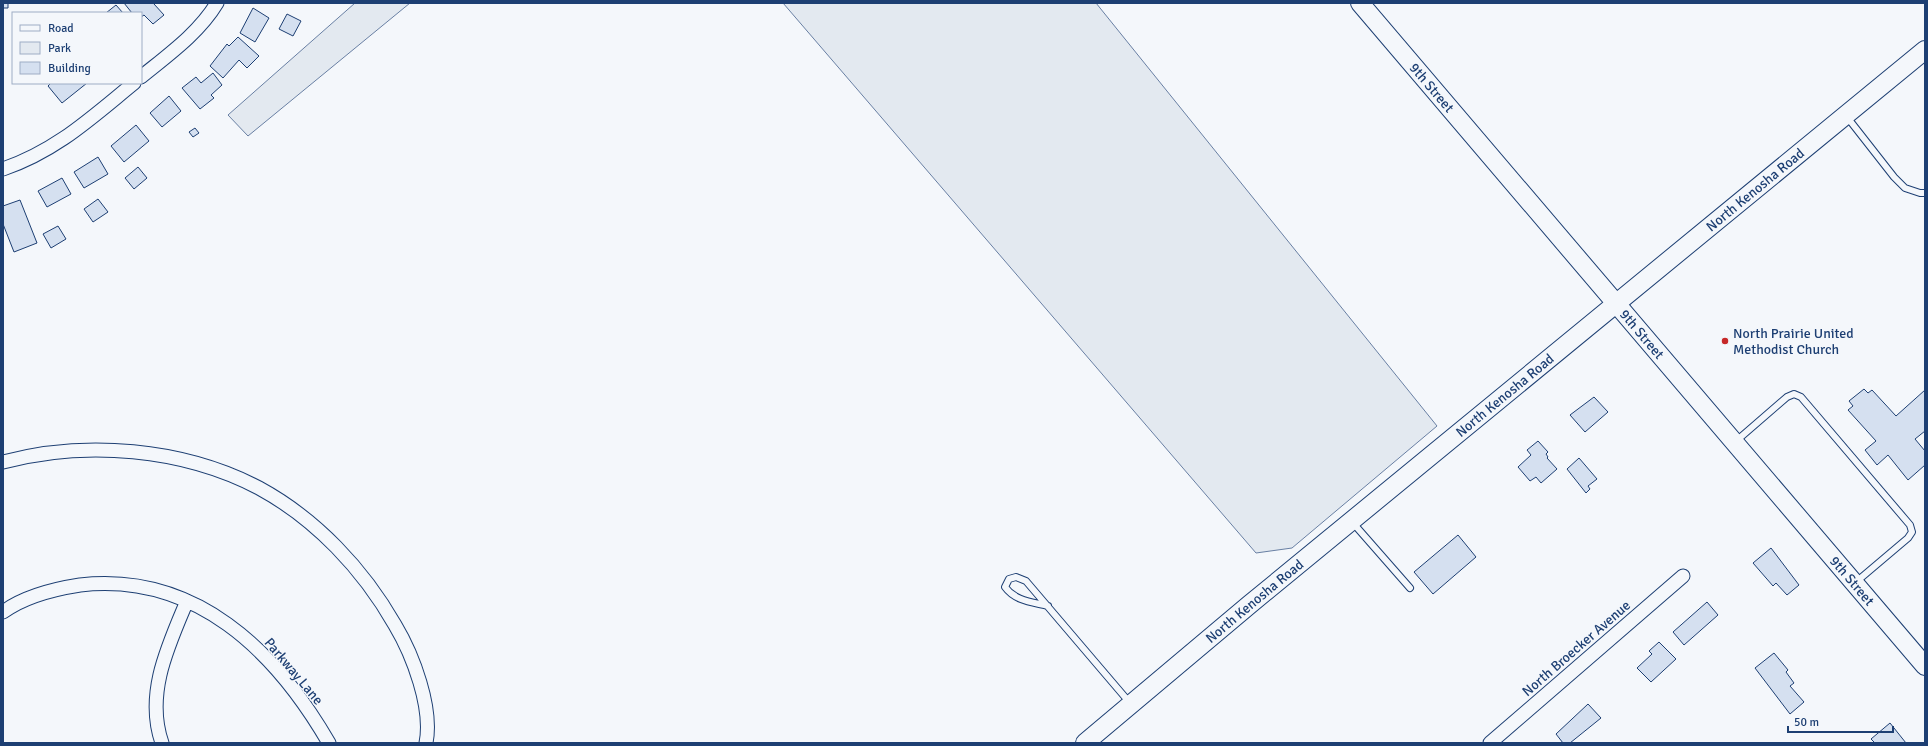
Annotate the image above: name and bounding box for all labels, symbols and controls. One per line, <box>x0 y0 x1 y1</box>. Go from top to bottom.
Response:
legend <box>12 12 142 84</box>
text: Road <box>48 21 74 36</box>
text: Park <box>48 41 71 56</box>
street label: 9th Street <box>1406 60 1458 116</box>
text: Building <box>48 61 91 76</box>
street label: North Kenosha Road <box>1703 145 1808 235</box>
street label: 9th Street <box>1616 306 1668 363</box>
place label: North Prairie United Methodist Church <box>1733 325 1854 358</box>
marker: North Prairie United Methodist Church <box>1720 336 1730 346</box>
street label: North Kenosha Road <box>1452 350 1557 441</box>
street label: 9th Street <box>1826 553 1878 609</box>
street label: North Kenosha Road <box>1202 556 1307 647</box>
street label: North Broecker Avenue <box>1519 597 1634 700</box>
street label: Parkway Lane <box>261 634 327 708</box>
scale bar <box>1788 708 1893 734</box>
text: 50 m <box>1794 715 1819 730</box>

